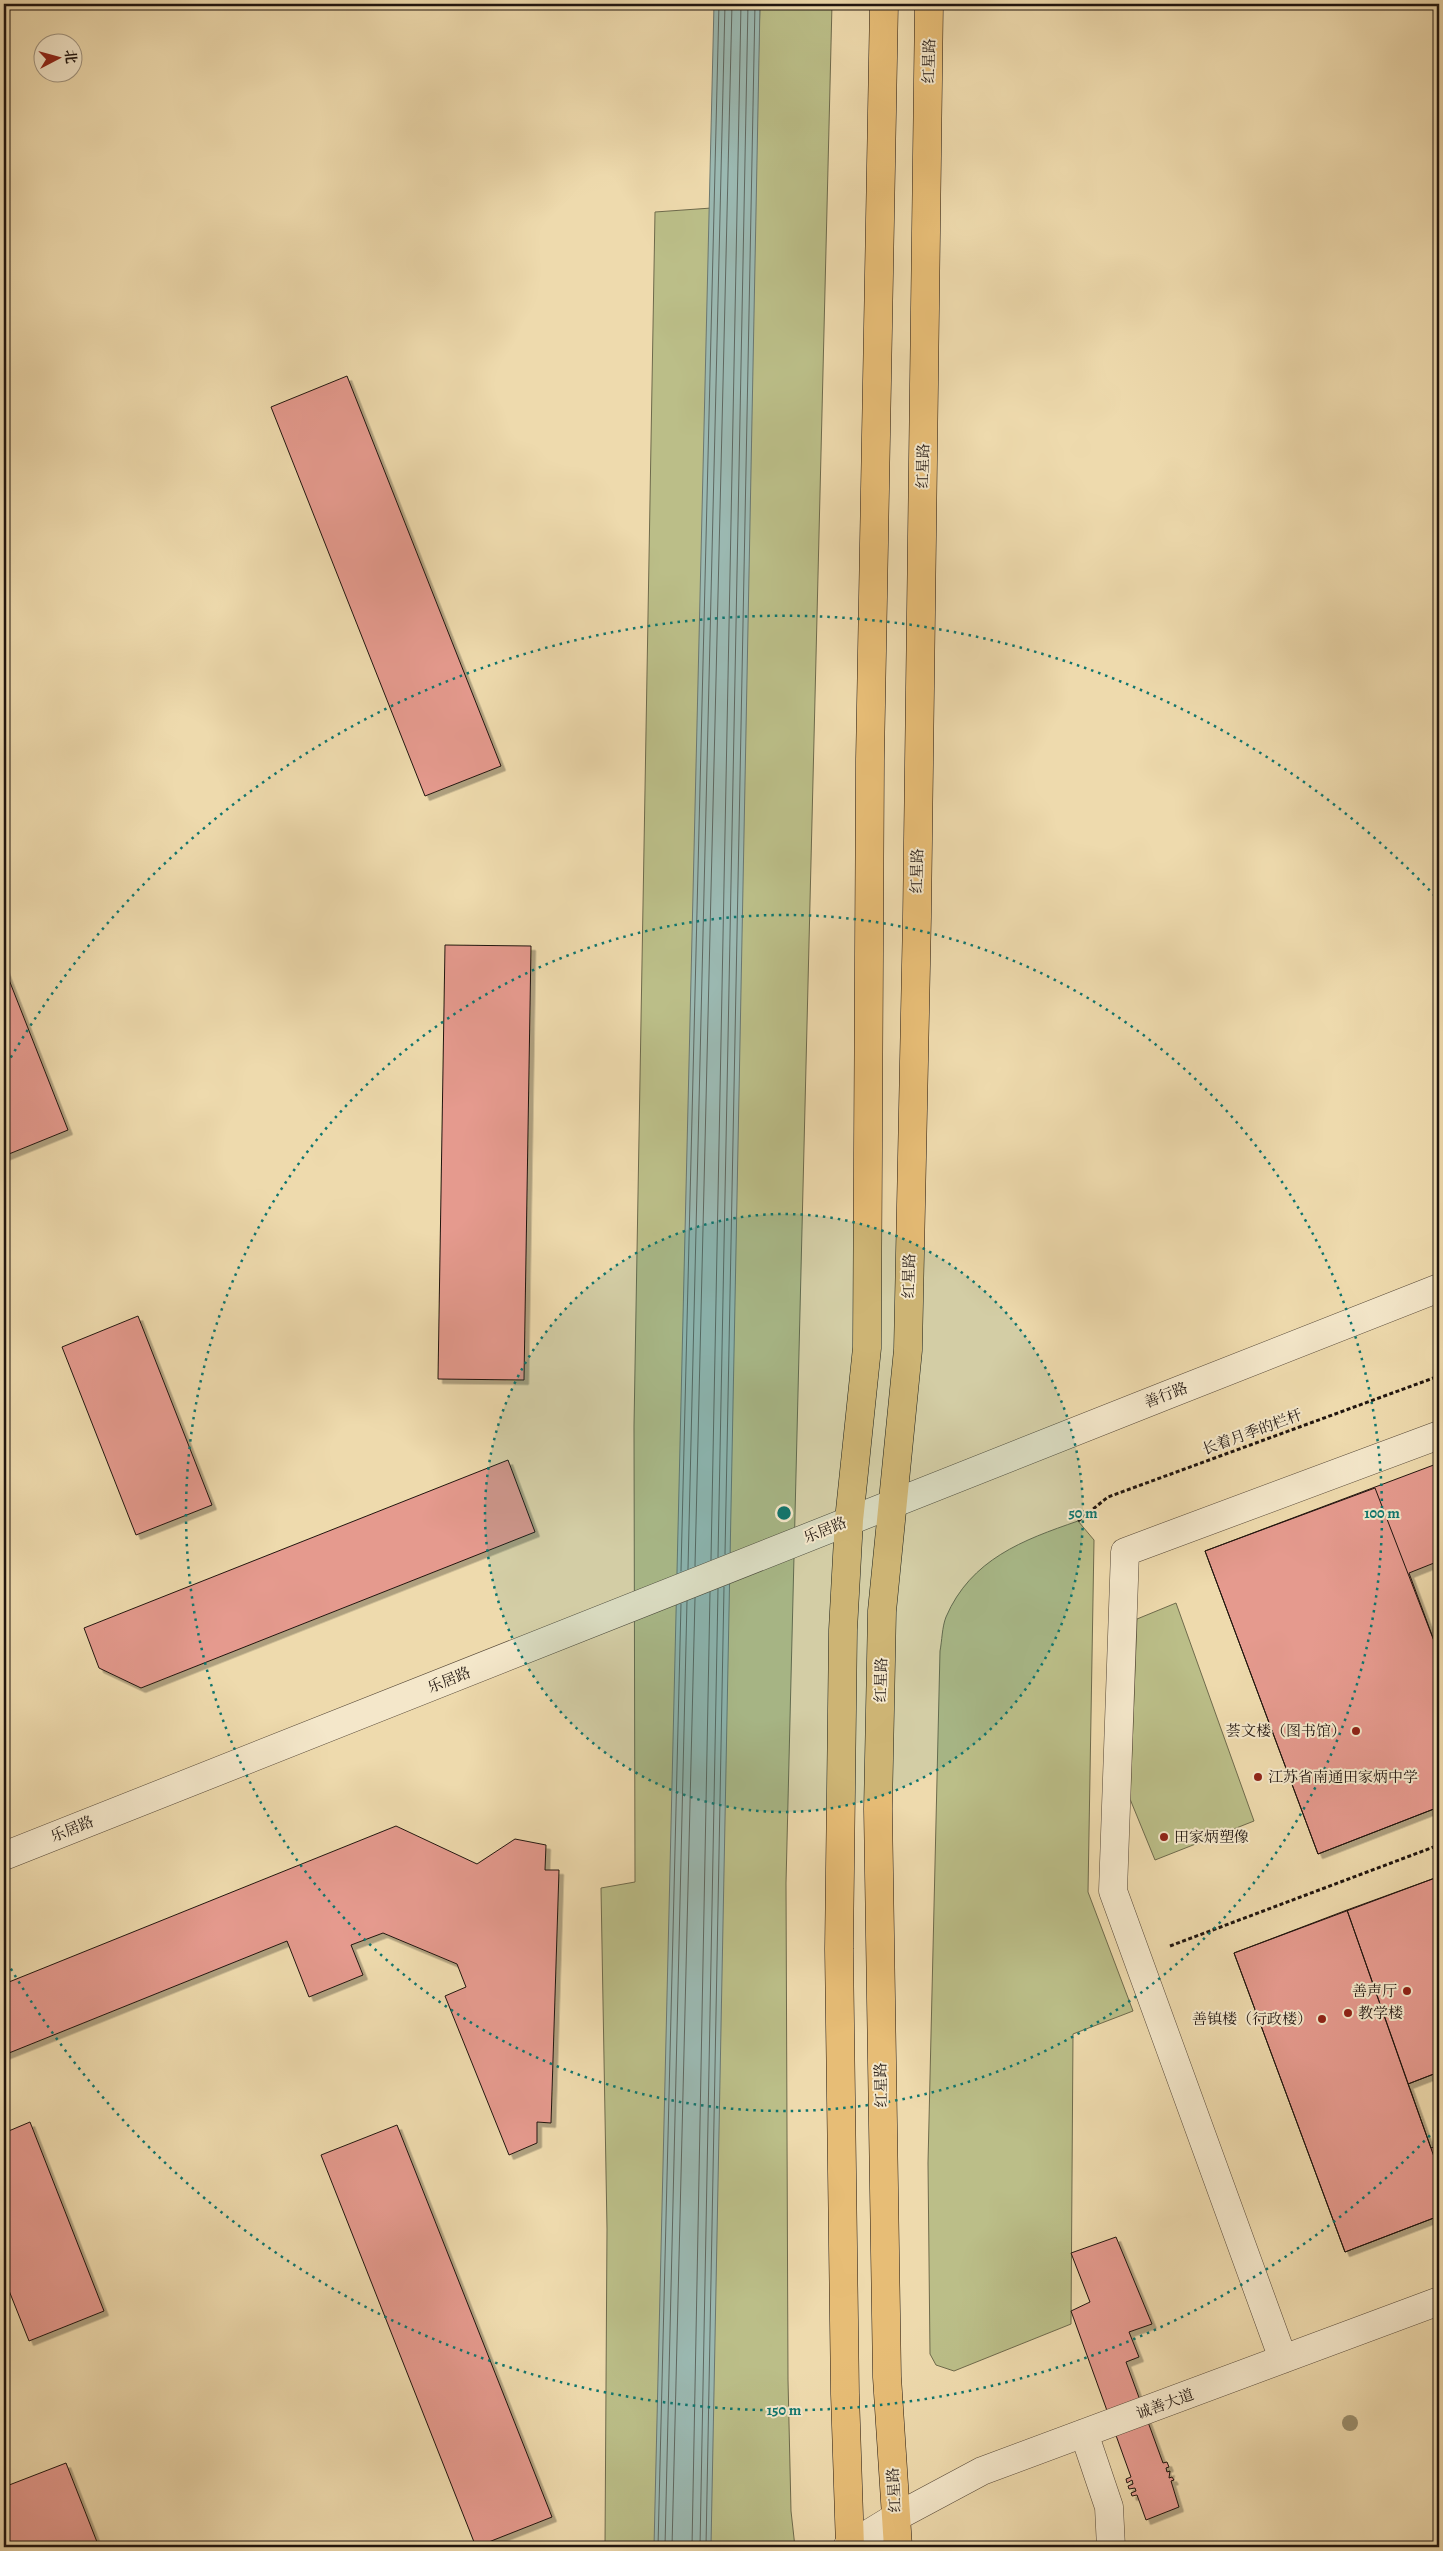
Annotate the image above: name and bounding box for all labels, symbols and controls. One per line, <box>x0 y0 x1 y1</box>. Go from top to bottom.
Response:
north arrow <box>32 32 82 82</box>
street label: 红星路 <box>919 38 939 84</box>
text: 北 <box>60 49 81 65</box>
street label: 红星路 <box>913 443 933 489</box>
street label: 红星路 <box>907 848 927 894</box>
street label: 红星路 <box>899 1253 919 1299</box>
street label: 善行路 <box>1141 1378 1191 1412</box>
street label: 长着月季的栏杆 <box>1199 1405 1305 1459</box>
text: 50 m <box>1068 1503 1098 1523</box>
text: 100 m <box>1364 1503 1400 1523</box>
centre of rings <box>775 1504 793 1522</box>
street label: 乐居路 <box>800 1512 850 1548</box>
street label: 红星路 <box>871 1657 891 1703</box>
street label: 乐居路 <box>424 1662 474 1698</box>
place label: 荟文楼（图书馆） <box>1226 1721 1346 1741</box>
marker: 荟文楼（图书馆） <box>1350 1725 1362 1737</box>
place label: 江苏省南通田家炳中学 <box>1268 1767 1418 1787</box>
marker: 江苏省南通田家炳中学 <box>1252 1771 1264 1783</box>
street label: 乐居路 <box>47 1811 97 1847</box>
place label: 田家炳塑像 <box>1174 1827 1249 1847</box>
marker: 田家炳塑像 <box>1158 1831 1170 1843</box>
place label: 善声厅 <box>1352 1981 1397 2001</box>
marker: 善声厅 <box>1401 1985 1413 1997</box>
place label: 教学楼 <box>1358 2003 1403 2023</box>
marker: 教学楼 <box>1342 2007 1354 2019</box>
place label: 善镇楼（行政楼） <box>1192 2009 1312 2029</box>
marker: 善镇楼（行政楼） <box>1316 2013 1328 2025</box>
street label: 红星路 <box>871 2062 891 2108</box>
street label: 诚善大道 <box>1133 2384 1197 2424</box>
text: 150 m <box>767 2400 802 2420</box>
street label: 红星路 <box>883 2467 905 2513</box>

